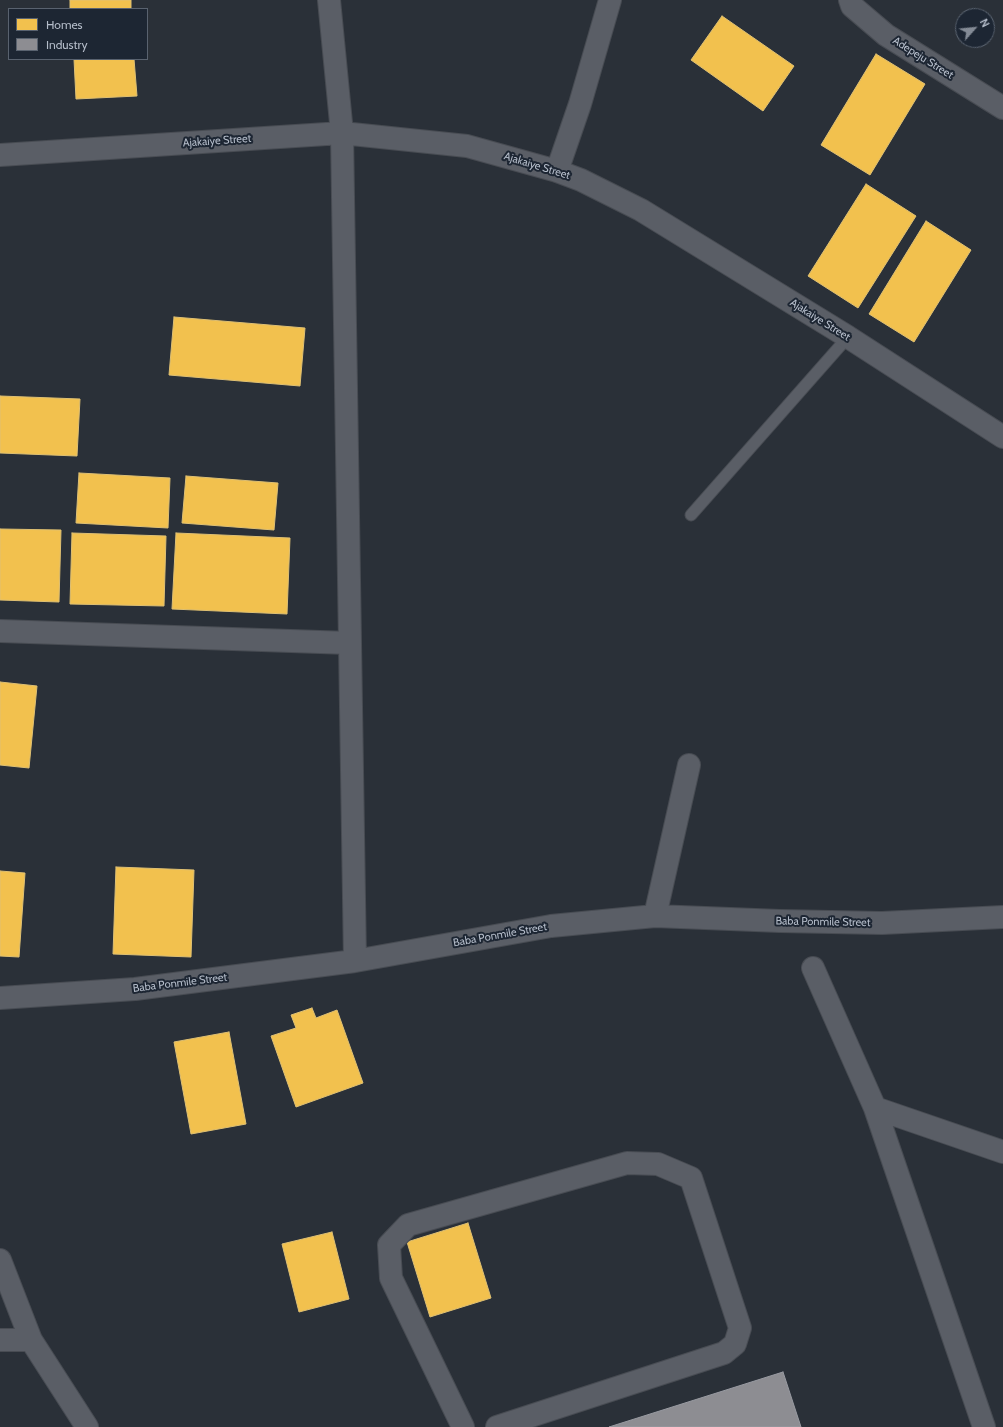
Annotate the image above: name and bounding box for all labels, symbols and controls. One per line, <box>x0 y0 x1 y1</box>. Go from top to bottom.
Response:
legend <box>8 8 148 60</box>
north arrow <box>955 8 995 48</box>
text: N <box>977 16 993 30</box>
text: Homes <box>46 17 83 32</box>
street label: Adepeju Street <box>890 34 956 82</box>
text: Industry <box>46 37 87 52</box>
street label: Ajakaiye Street <box>182 132 252 150</box>
street label: Ajakaiye Street <box>502 150 572 182</box>
street label: Ajakaiye Street <box>787 296 853 344</box>
street label: Baba Ponmile Street <box>775 915 871 929</box>
street label: Baba Ponmile Street <box>452 920 548 950</box>
street label: Baba Ponmile Street <box>132 971 228 995</box>

